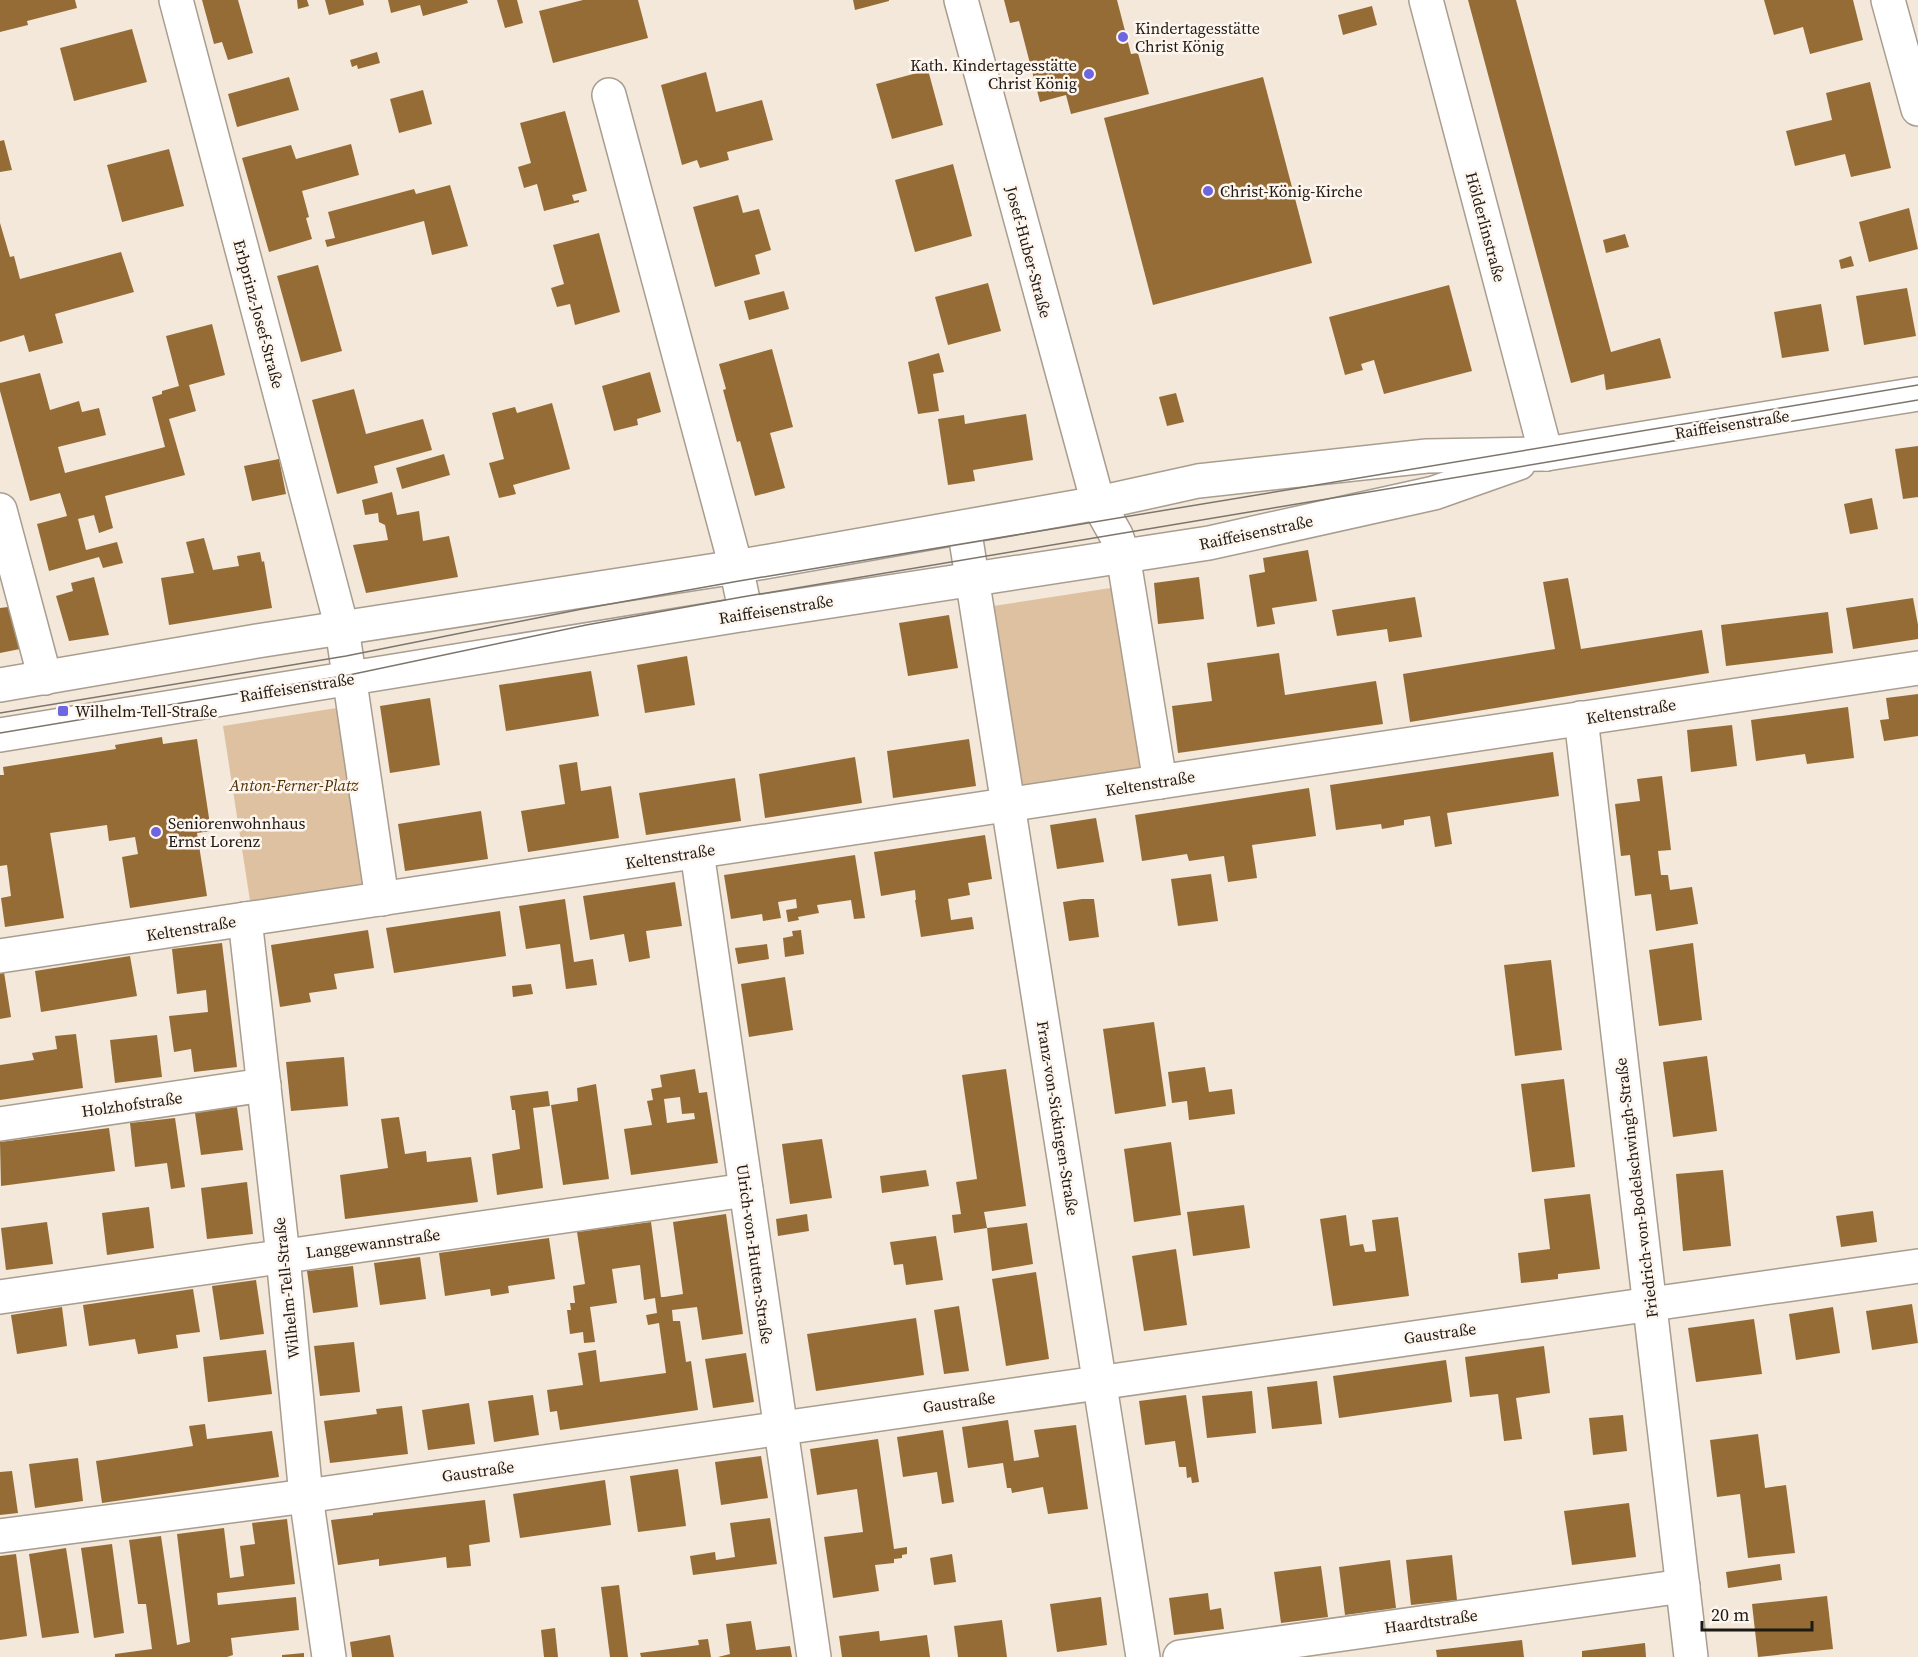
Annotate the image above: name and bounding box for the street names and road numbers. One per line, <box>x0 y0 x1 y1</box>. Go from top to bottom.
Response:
street label: Hölderlinstraße <box>1461 169 1511 285</box>
street label: Josef-Huber-Straße <box>1001 183 1057 320</box>
street label: Erbprinz-Josef-Straße <box>229 237 289 391</box>
street label: Raiffeisenstraße <box>1673 404 1791 444</box>
street label: Raiffeisenstraße <box>1197 509 1315 555</box>
street label: Raiffeisenstraße <box>717 589 835 629</box>
street label: Raiffeisenstraße <box>238 667 356 707</box>
street label: Keltenstraße <box>1584 693 1678 729</box>
street label: Keltenstraße <box>1103 765 1197 801</box>
street label: Keltenstraße <box>623 838 717 874</box>
street label: Keltenstraße <box>144 910 238 946</box>
street label: Franz-von-Sickingen-Straße <box>1032 1019 1084 1217</box>
street label: Friedrich-von-Bodelschwingh-Straße <box>1609 1057 1663 1319</box>
street label: Holzhofstraße <box>80 1086 184 1122</box>
street label: Ulrich-von-Hutten-Straße <box>731 1162 779 1346</box>
street label: Wilhelm-Tell-Straße <box>268 1216 304 1360</box>
street label: Langgewannstraße <box>304 1223 442 1263</box>
street label: Gaustraße <box>1402 1317 1478 1349</box>
street label: Gaustraße <box>921 1386 997 1418</box>
street label: Gaustraße <box>440 1455 516 1487</box>
street label: Haardtstraße <box>1383 1604 1479 1638</box>

